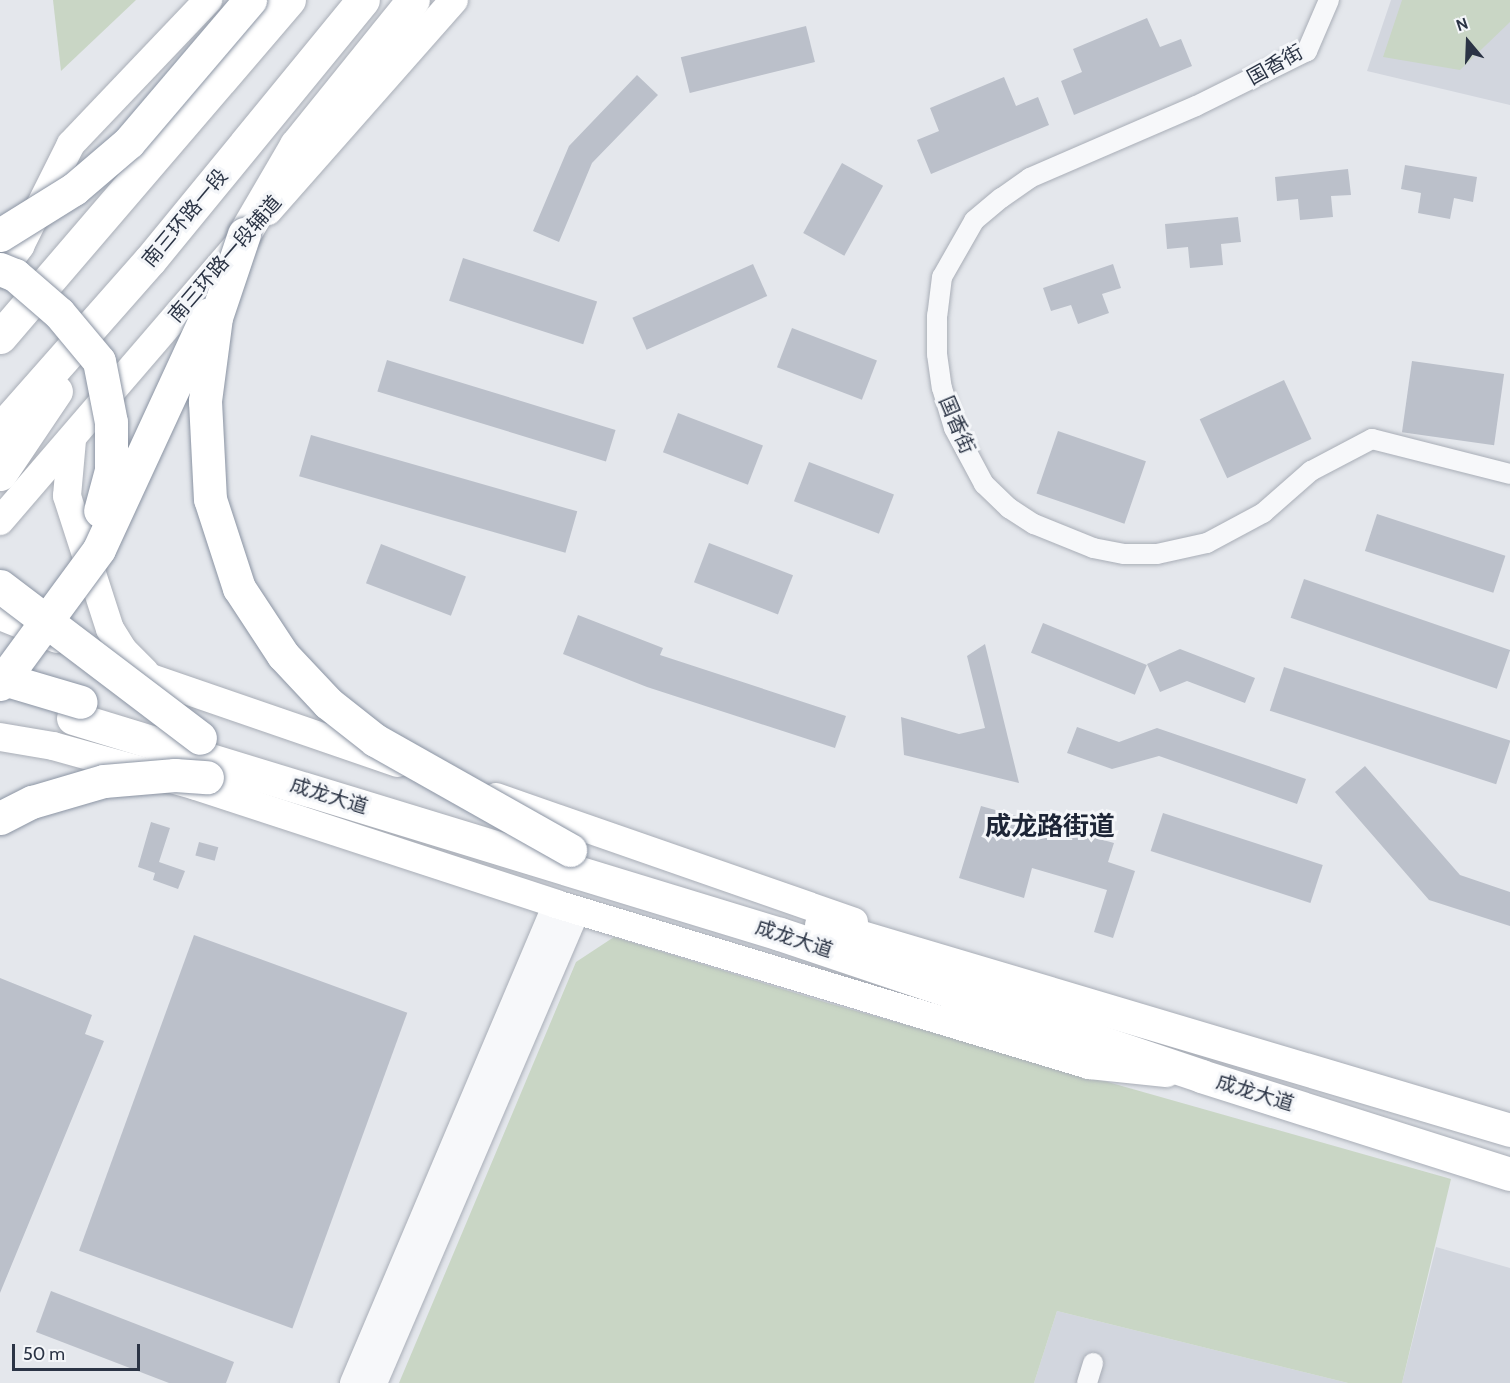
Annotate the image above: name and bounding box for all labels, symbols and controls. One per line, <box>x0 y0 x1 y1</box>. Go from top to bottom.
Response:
north arrow <box>1438 12 1498 72</box>
text: N <box>1454 14 1470 35</box>
street label: 国香街 <box>1243 40 1307 90</box>
street label: 南三环路一段 <box>137 164 233 272</box>
street label: 南三环路一段辅道 <box>163 191 287 327</box>
street label: 国香街 <box>934 393 980 457</box>
street label: 成龙大道 <box>287 773 371 819</box>
district label: 成龙路街道 <box>985 811 1115 843</box>
street label: 成龙大道 <box>752 915 836 963</box>
street label: 成龙大道 <box>1213 1070 1297 1116</box>
scale bar <box>15 1332 142 1370</box>
text: 50 m <box>23 1343 65 1365</box>

